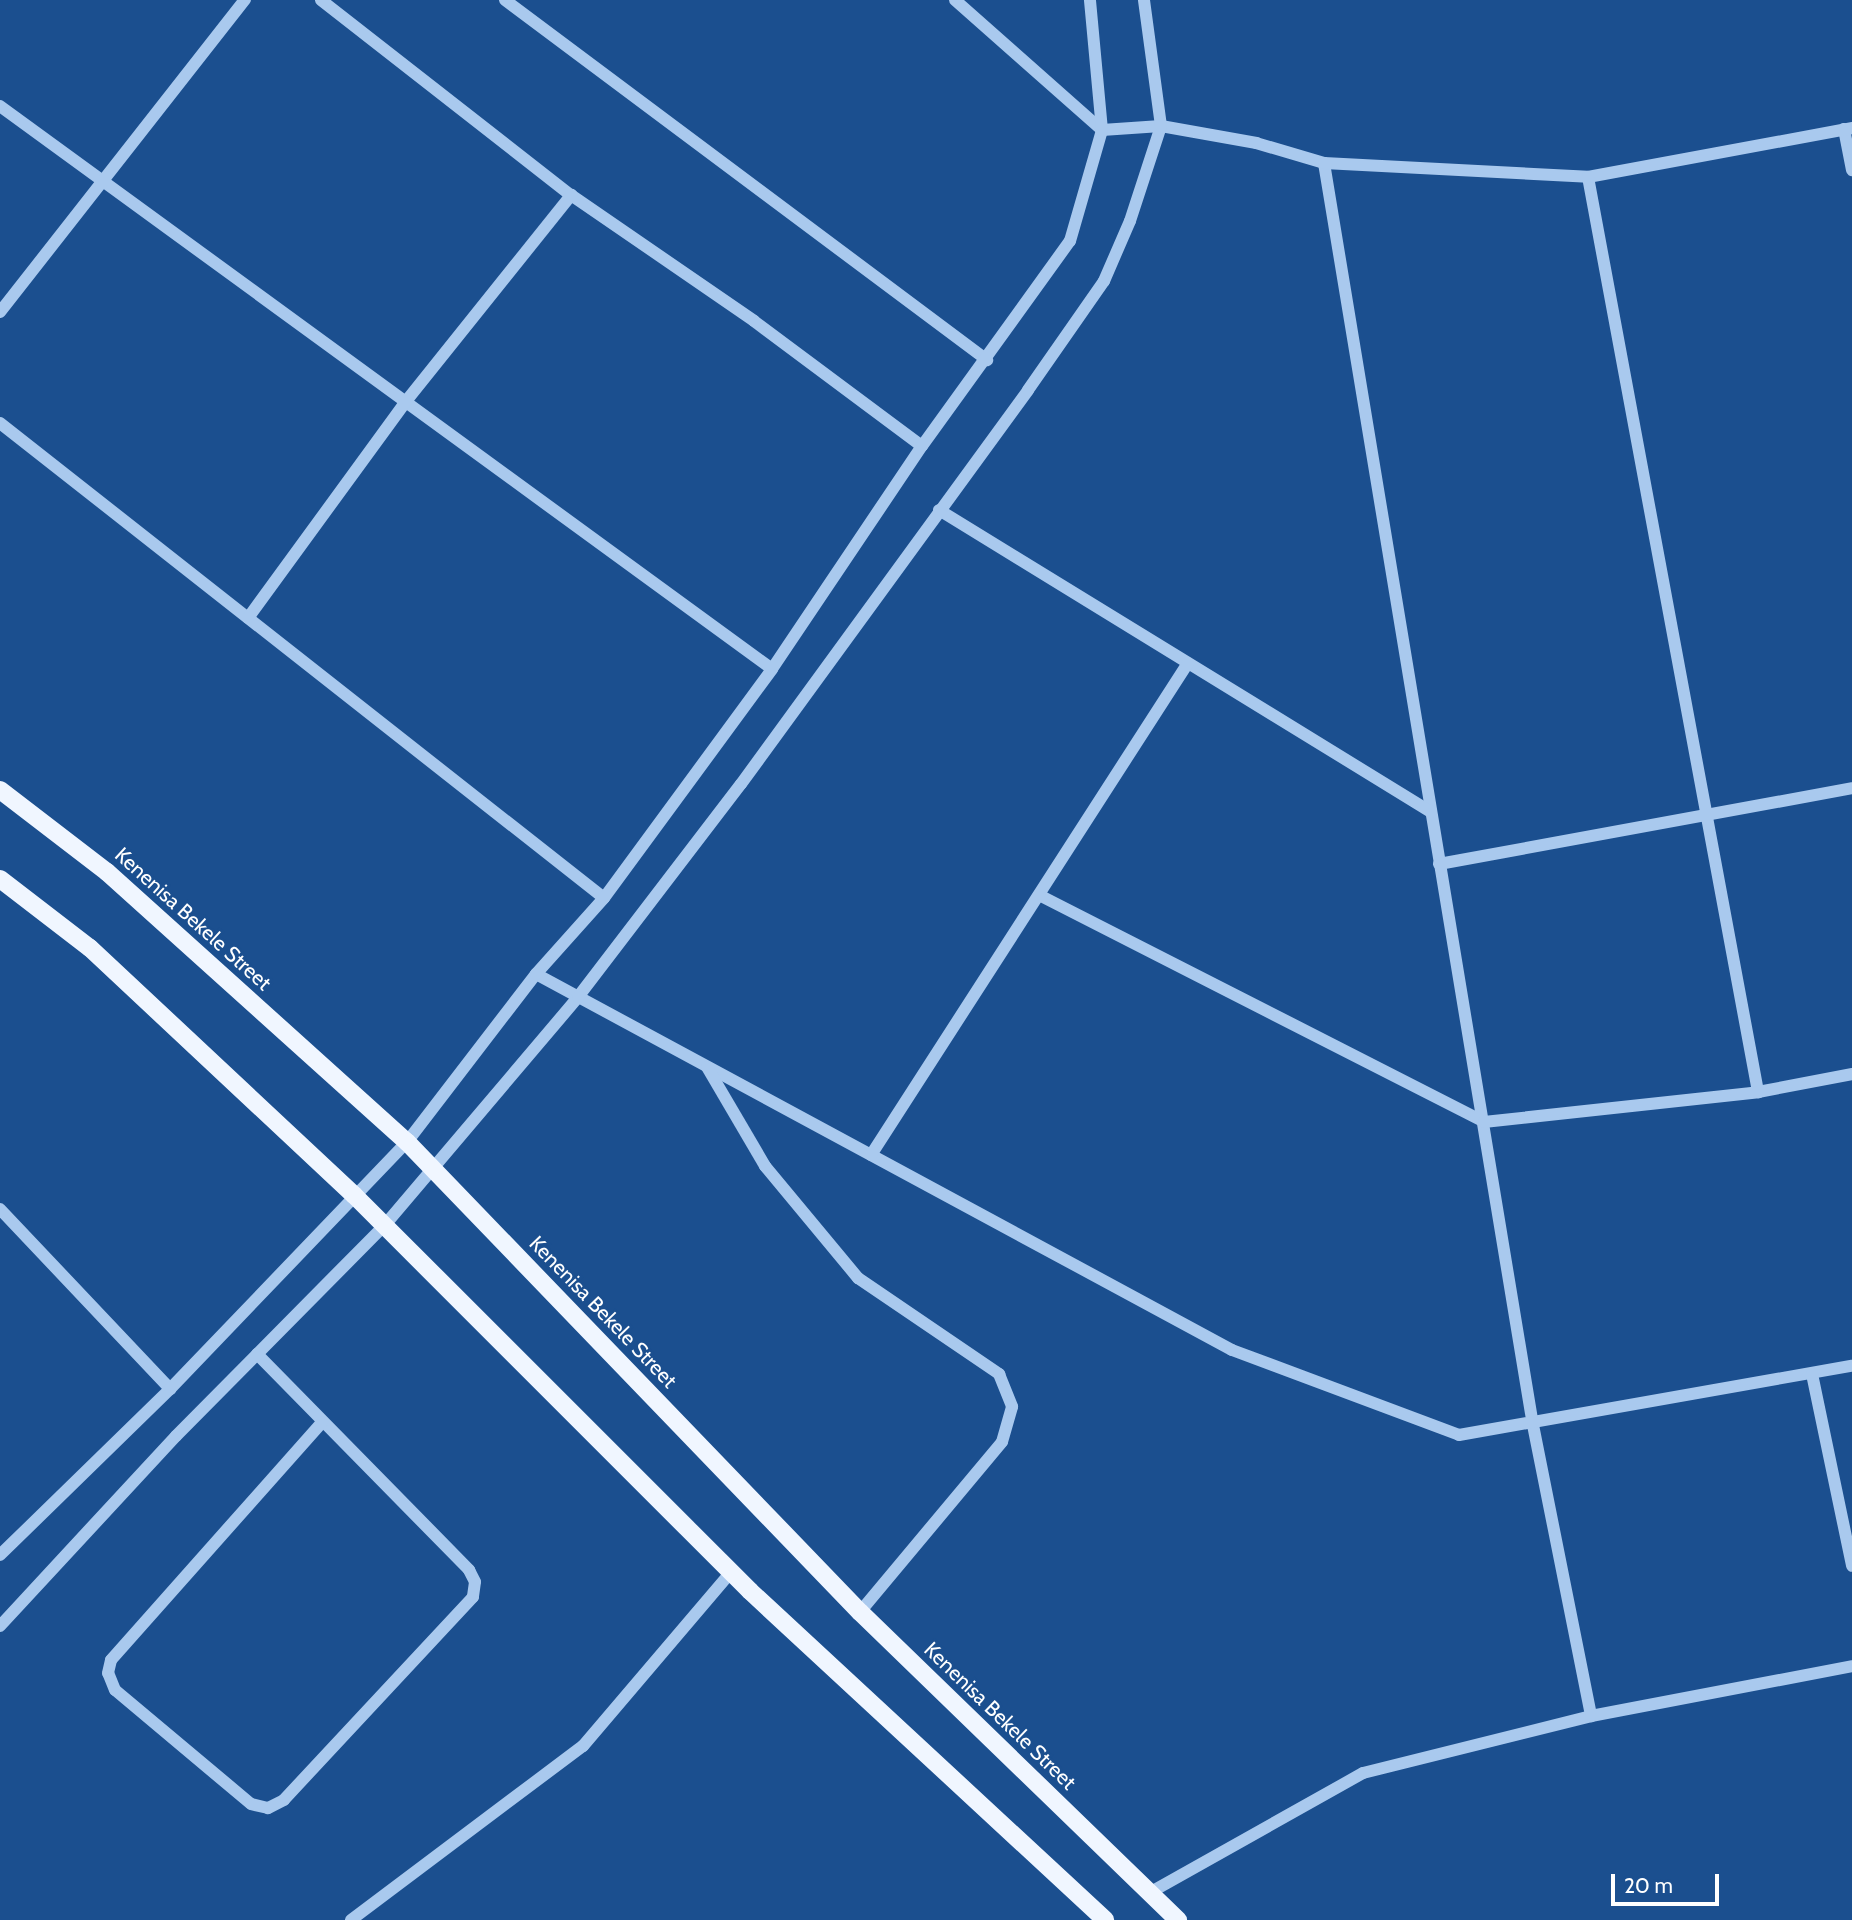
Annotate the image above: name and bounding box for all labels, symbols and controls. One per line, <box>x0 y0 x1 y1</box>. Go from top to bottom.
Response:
street label: Kenenisa Bekele Street <box>110 842 276 996</box>
street label: Kenenisa Bekele Street <box>524 1231 682 1393</box>
street label: Kenenisa Bekele Street <box>919 1637 1081 1795</box>
scale bar <box>1614 1860 1722 1904</box>
text: 20 m <box>1624 1873 1673 1898</box>

